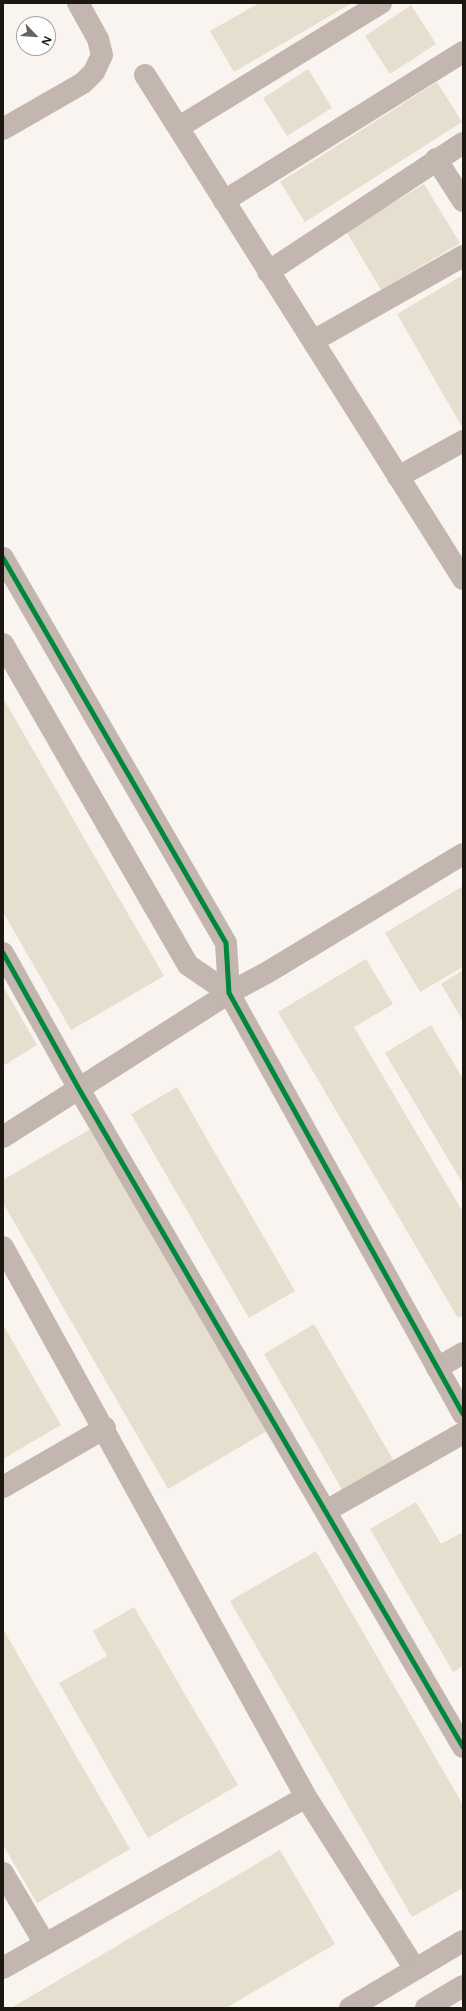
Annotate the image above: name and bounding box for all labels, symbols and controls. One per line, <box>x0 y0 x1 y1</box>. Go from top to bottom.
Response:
north arrow <box>16 16 56 56</box>
text: N <box>39 34 54 48</box>

